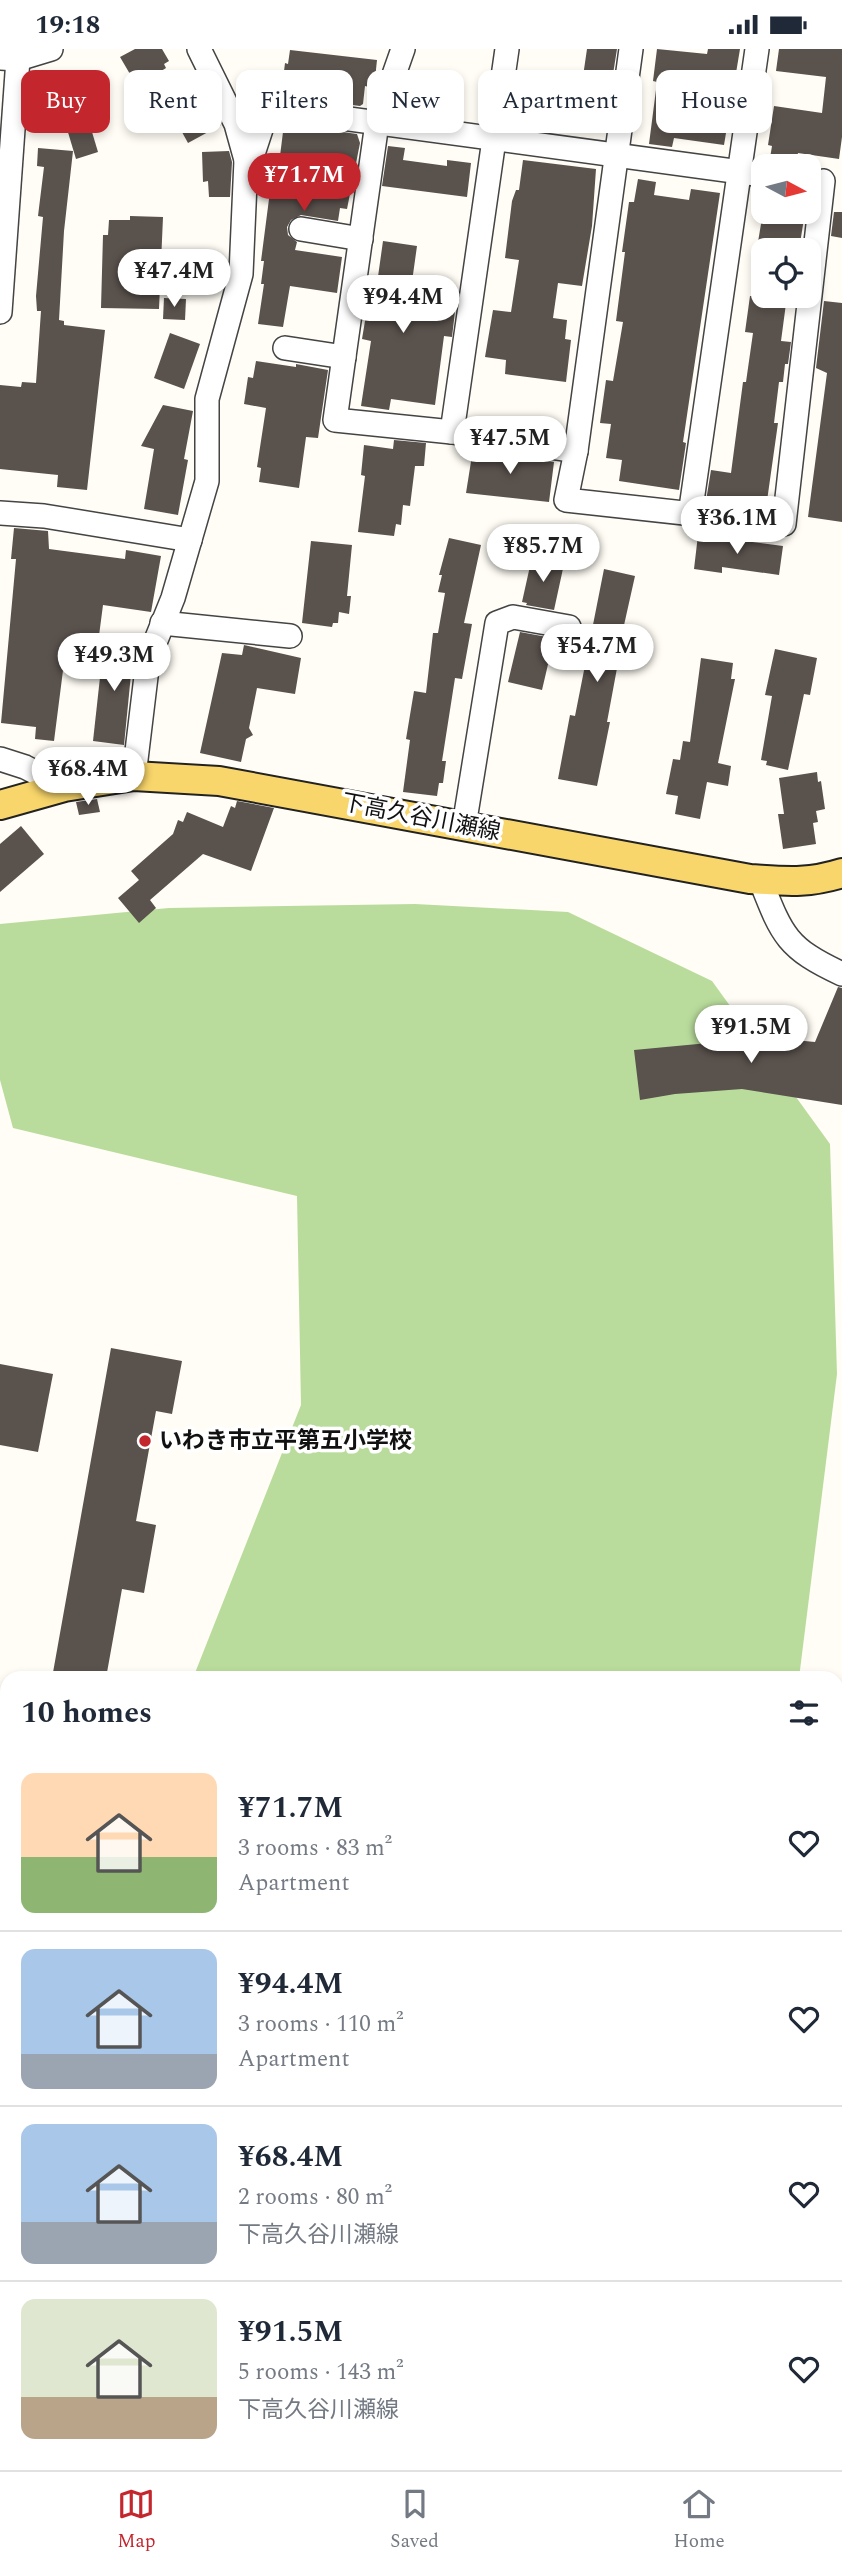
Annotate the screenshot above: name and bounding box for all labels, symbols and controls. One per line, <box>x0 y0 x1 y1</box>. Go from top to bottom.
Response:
text: 19:18 <box>35 5 100 45</box>
chip: Buy <box>21 70 110 133</box>
chip: Rent <box>124 70 222 133</box>
chip: Filters <box>236 70 353 133</box>
chip: New <box>367 70 464 133</box>
chip: Apartment <box>478 70 642 133</box>
chip: House <box>656 70 772 133</box>
pin: ¥71.7M <box>247 153 361 213</box>
north arrow <box>751 154 821 224</box>
map controls <box>751 154 821 308</box>
text: ¥71.7M <box>264 158 344 193</box>
button: locate <box>751 238 821 308</box>
pin: ¥47.4M <box>117 250 231 309</box>
text: ¥47.4M <box>134 254 214 289</box>
pin: ¥94.4M <box>346 275 460 335</box>
text: ¥94.4M <box>363 280 443 315</box>
pin: ¥47.5M <box>453 417 567 476</box>
text: ¥47.5M <box>470 421 550 456</box>
pin: ¥36.1M <box>680 497 794 556</box>
text: ¥36.1M <box>697 501 777 536</box>
pin: ¥85.7M <box>486 525 600 584</box>
text: ¥85.7M <box>503 529 583 564</box>
pin: ¥54.7M <box>540 625 654 684</box>
text: ¥54.7M <box>557 629 637 664</box>
pin: ¥49.3M <box>57 633 171 693</box>
text: ¥49.3M <box>74 638 154 673</box>
pin: ¥68.4M <box>31 747 145 807</box>
text: ¥68.4M <box>48 752 128 787</box>
street label: 下高久谷川瀬線 <box>339 785 503 851</box>
pin: ¥91.5M <box>694 1005 808 1065</box>
text: ¥91.5M <box>711 1010 791 1045</box>
place label: いわき市立平第五小学校 <box>159 1424 412 1459</box>
marker: いわき市立平第五小学校 <box>137 1433 153 1449</box>
text: 10 homes <box>21 1690 152 1736</box>
icon: filters <box>785 1694 823 1732</box>
text: ¥71.7M <box>238 1785 343 1831</box>
icon: home <box>77 1801 161 1885</box>
icon: heart <box>785 1824 823 1862</box>
text: 3 rooms · 83 m² <box>238 1831 392 1866</box>
text: Apartment <box>238 1866 350 1901</box>
text: ¥94.4M <box>238 1961 343 2007</box>
icon: home <box>77 1977 161 2061</box>
icon: heart <box>785 2000 823 2038</box>
text: 3 rooms · 110 m² <box>238 2007 404 2042</box>
text: Apartment <box>238 2042 350 2077</box>
text: ¥68.4M <box>238 2134 343 2180</box>
icon: home <box>77 2152 161 2236</box>
icon: heart <box>785 2175 823 2213</box>
text: 2 rooms · 80 m² <box>238 2180 392 2215</box>
text: 下高久谷川瀬線 <box>238 2218 399 2253</box>
text: ¥91.5M <box>238 2309 343 2355</box>
icon: home <box>77 2327 161 2411</box>
icon: heart <box>785 2350 823 2388</box>
text: 5 rooms · 143 m² <box>238 2355 404 2390</box>
text: 下高久谷川瀬線 <box>238 2393 399 2428</box>
tab: Map <box>117 2485 156 2556</box>
tab: Saved <box>390 2485 439 2556</box>
tab: Home <box>673 2485 725 2556</box>

